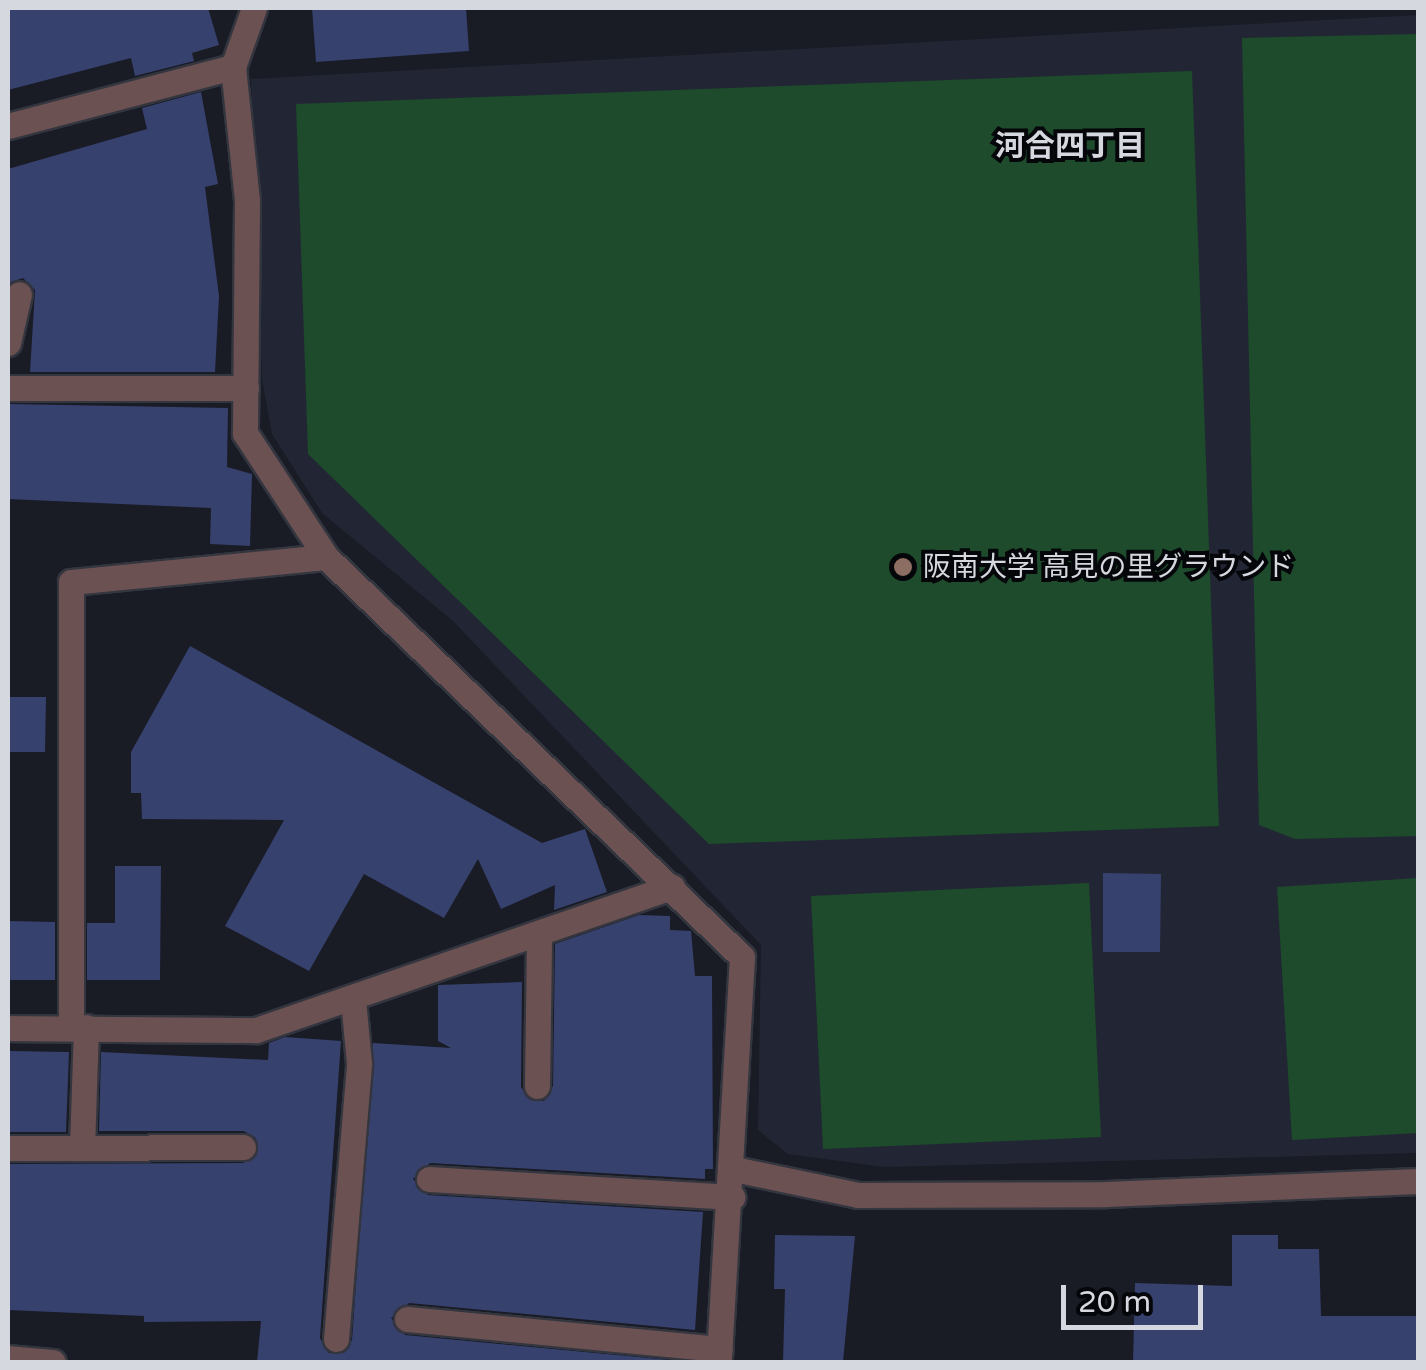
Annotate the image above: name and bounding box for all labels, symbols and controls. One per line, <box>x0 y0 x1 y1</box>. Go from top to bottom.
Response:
district label: 河合四丁目 <box>995 129 1145 165</box>
place label: 阪南大学 高見の里グラウンド <box>923 550 1294 584</box>
marker: 阪南大学 高見の里グラウンド <box>892 556 914 578</box>
scale bar <box>1066 1265 1208 1327</box>
text: 20 m <box>1078 1284 1151 1321</box>

